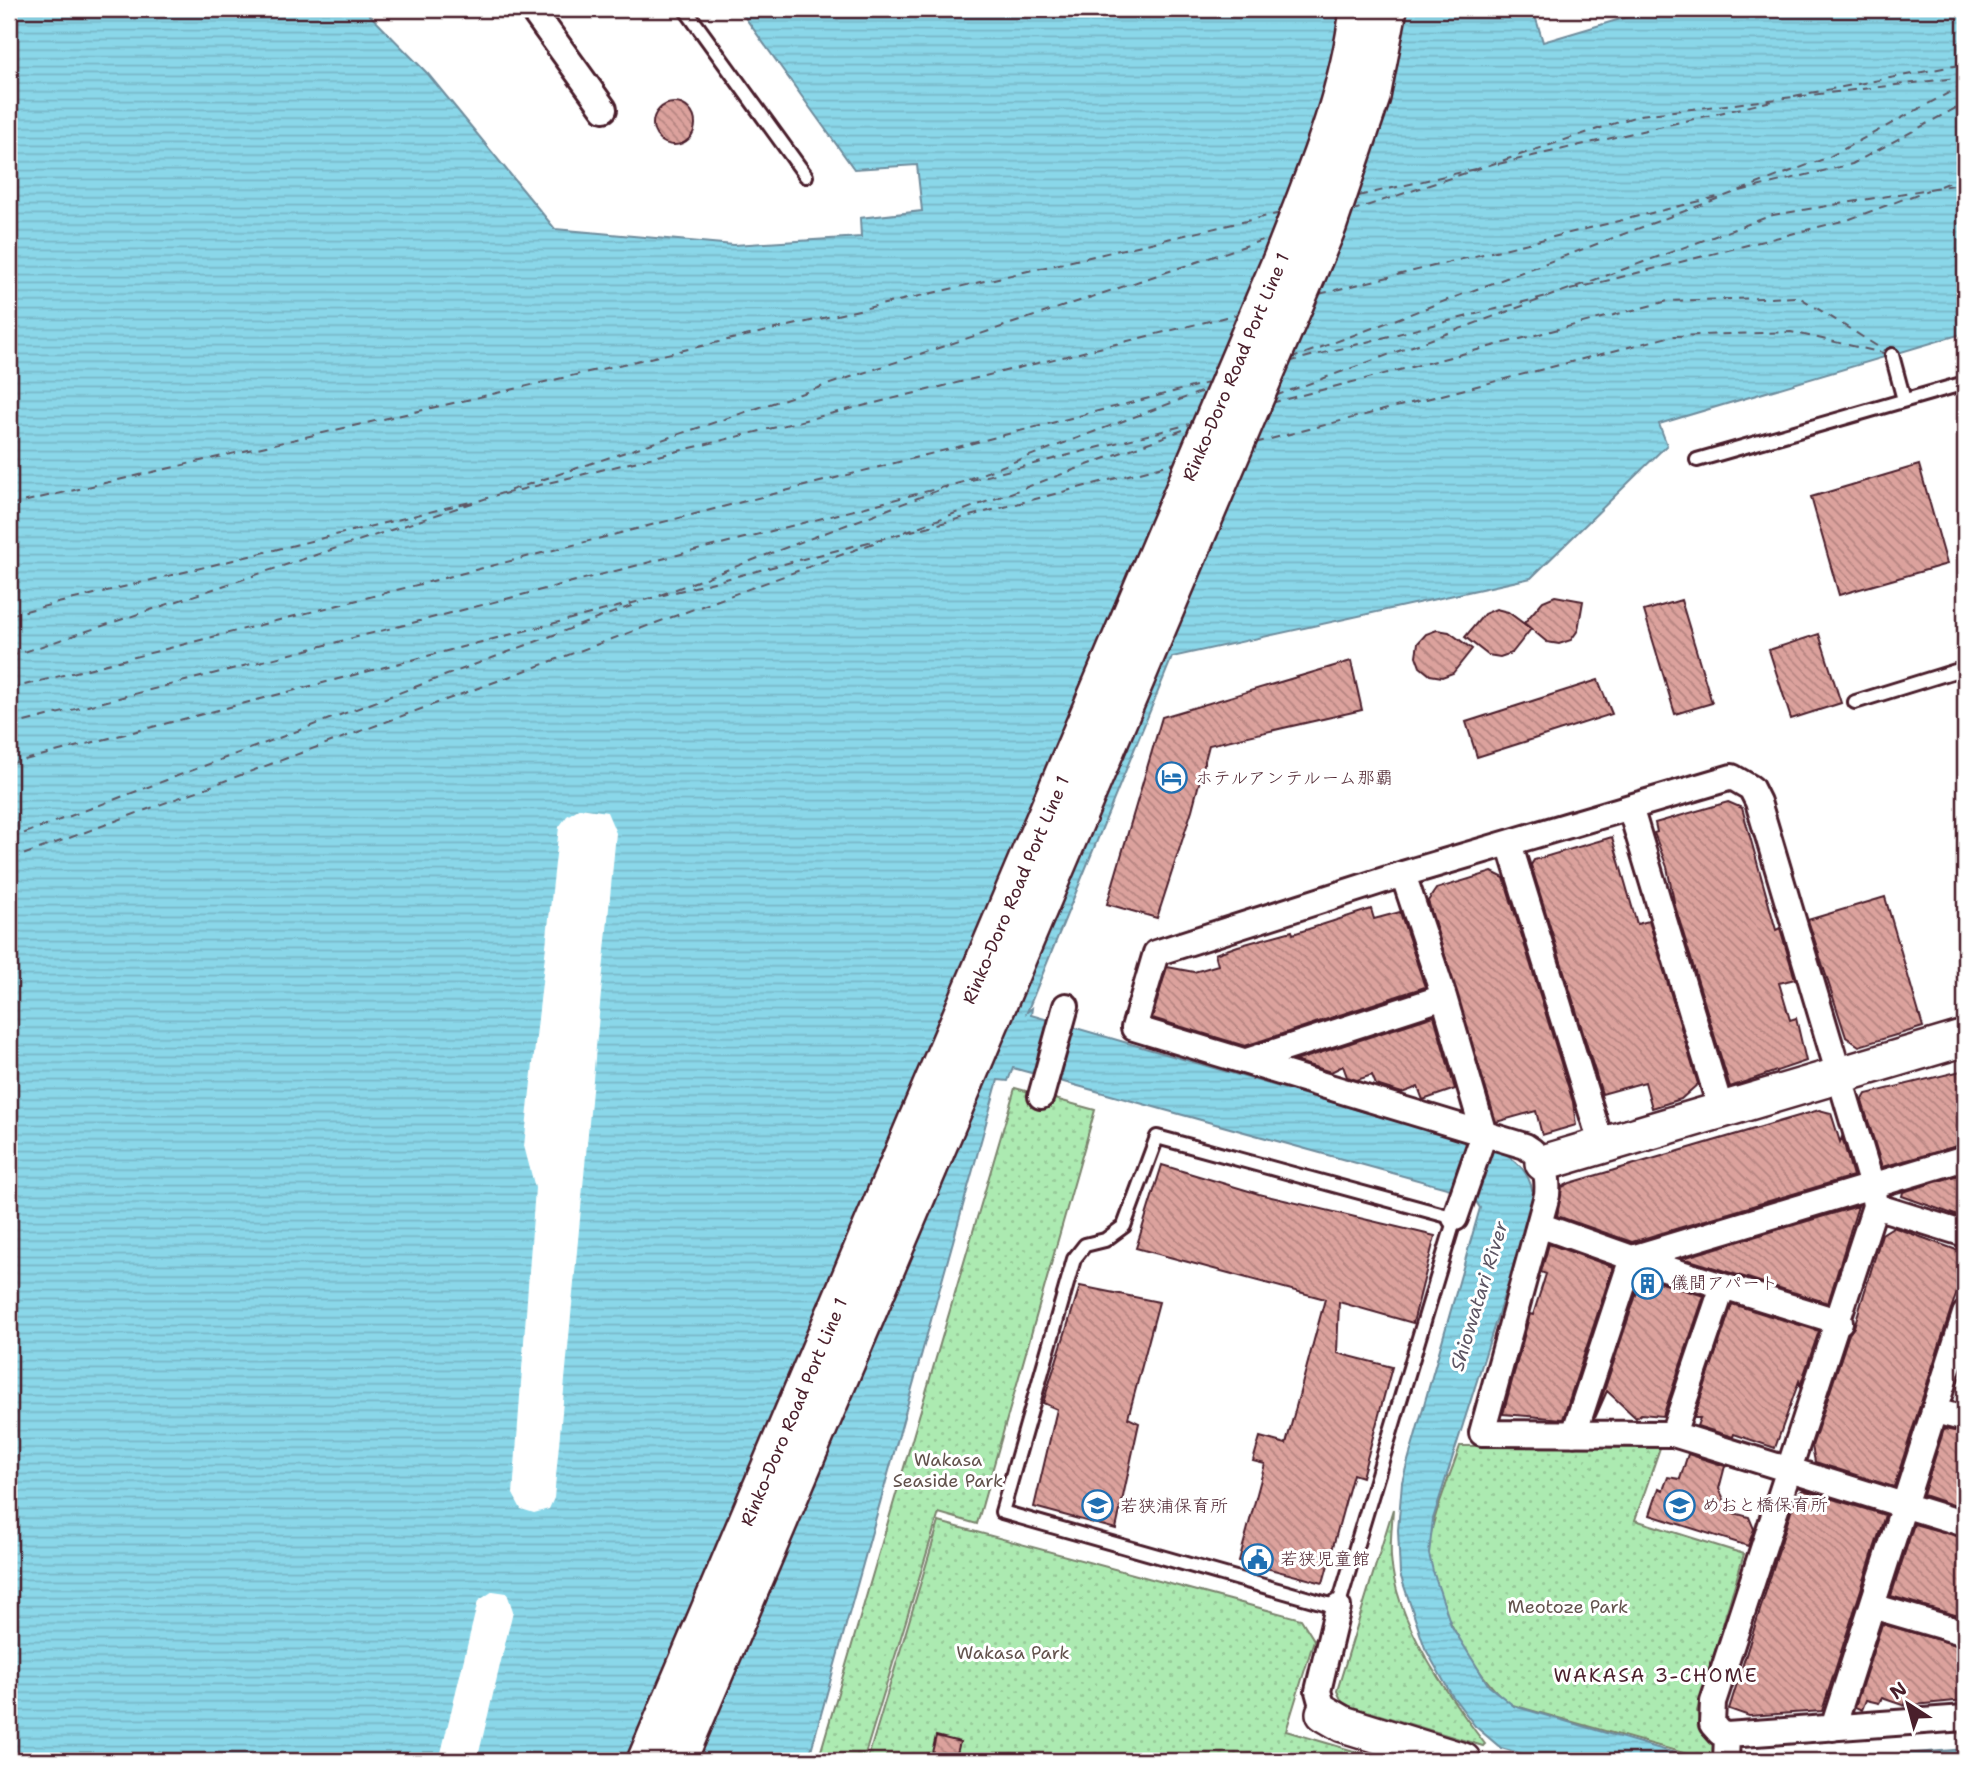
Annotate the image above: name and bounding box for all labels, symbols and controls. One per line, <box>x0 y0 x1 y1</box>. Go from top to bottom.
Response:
street label: Rinko-Doro Road Port Line 1 <box>1177 249 1295 485</box>
hotel icon: ホテルアンテルーム那覇 <box>1155 761 1189 795</box>
place label: ホテルアンテルーム那覇 <box>1195 766 1393 790</box>
street label: Rinko-Doro Road Port Line 1 <box>957 772 1075 1008</box>
water label: Shiowatari River <box>1444 1217 1514 1374</box>
building icon: 儀間アパート <box>1631 1266 1665 1300</box>
place label: 儀間アパート <box>1671 1271 1778 1295</box>
street label: Rinko-Doro Road Port Line 1 <box>735 1294 853 1530</box>
park label: Wakasa Seaside Park <box>893 1448 1003 1493</box>
school or university icon: めおと橋保育所 <box>1662 1488 1696 1522</box>
school or university icon: 若狭浦保育所 <box>1080 1489 1114 1523</box>
place label: めおと橋保育所 <box>1702 1493 1828 1517</box>
place label: 若狭浦保育所 <box>1120 1494 1228 1518</box>
public building icon: 若狭児童館 <box>1240 1542 1274 1576</box>
place label: 若狭児童館 <box>1280 1547 1370 1571</box>
park label: Meotoze Park <box>1508 1595 1628 1619</box>
park label: Wakasa Park <box>956 1641 1070 1665</box>
district label: WAKASA 3-CHOME <box>1553 1663 1759 1688</box>
north arrow <box>1872 1668 1942 1738</box>
text: N <box>1885 1676 1912 1705</box>

